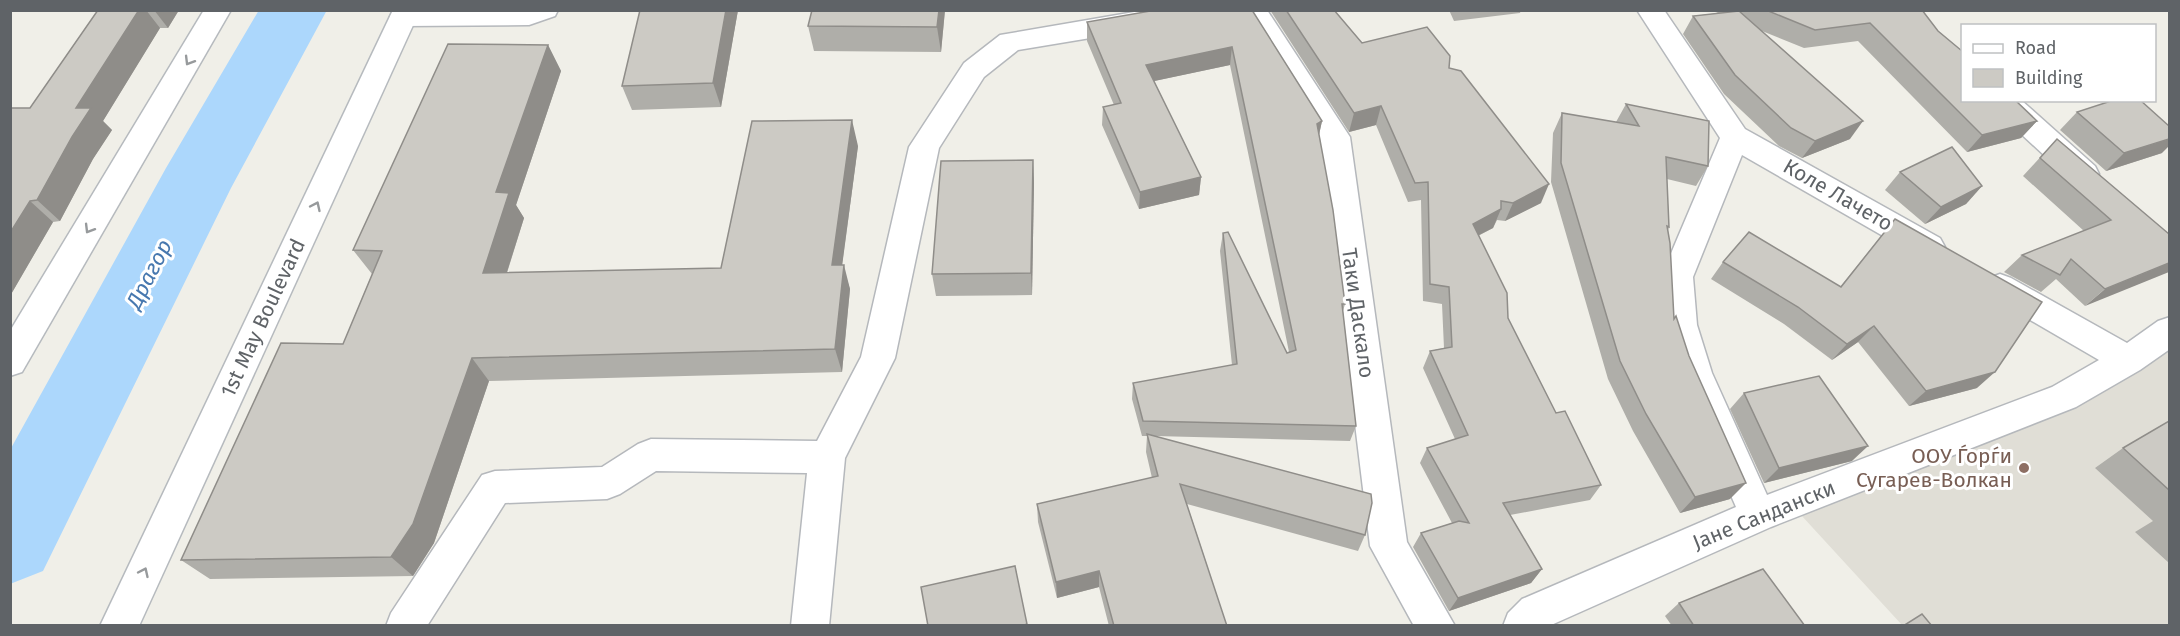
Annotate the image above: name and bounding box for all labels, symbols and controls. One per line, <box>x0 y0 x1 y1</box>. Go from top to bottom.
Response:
legend <box>1961 24 2156 102</box>
text: Road <box>2015 37 2057 59</box>
one-way arrow <box>184 55 196 65</box>
text: Building <box>2015 67 2083 89</box>
street label: Коле Лачето <box>1779 153 1897 237</box>
one-way arrow <box>308 201 320 212</box>
one-way arrow <box>85 223 97 233</box>
water label: Драгор <box>119 235 178 315</box>
street label: 1st May Boulevard <box>215 235 311 401</box>
street label: Таки Даскало <box>1336 246 1380 380</box>
place label: ООУ Ѓорѓи Сугарев-Волкан <box>1856 443 2012 493</box>
marker: ООУ Ѓорѓи Сугарев-Волкан <box>2017 461 2031 475</box>
street label: Јане Сандански <box>1689 475 1839 555</box>
one-way arrow <box>136 568 148 579</box>

